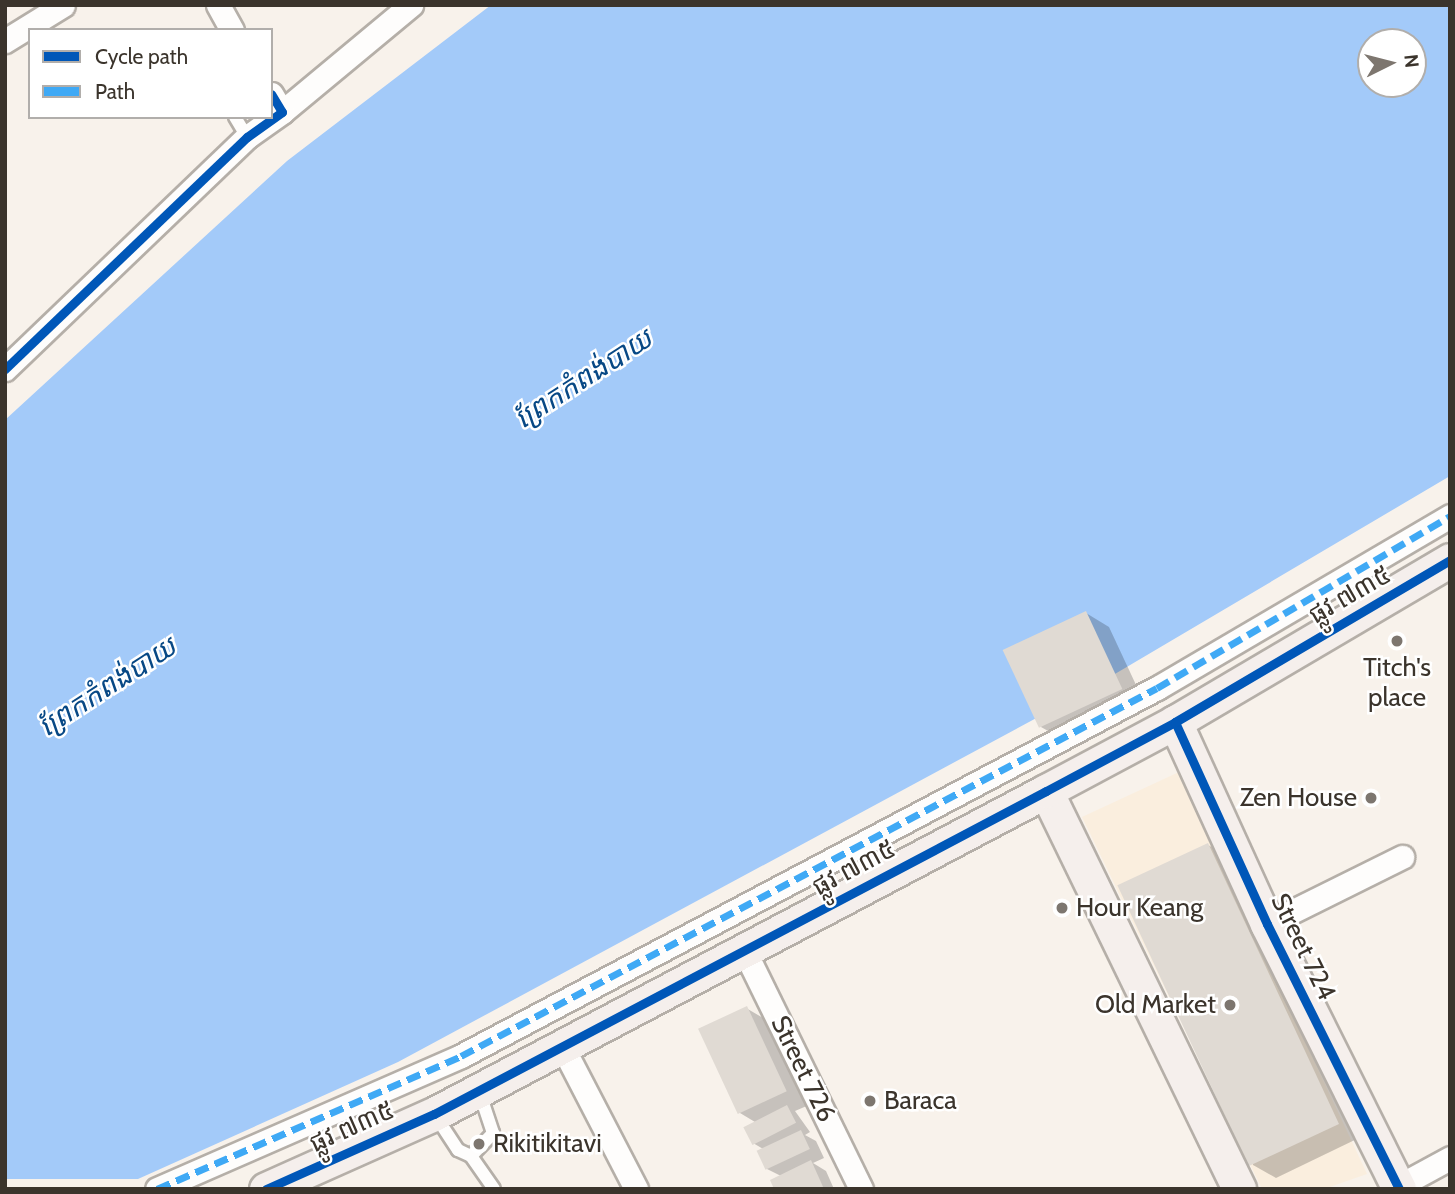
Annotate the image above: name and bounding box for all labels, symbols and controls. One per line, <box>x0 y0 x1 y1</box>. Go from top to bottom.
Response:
legend <box>28 28 273 119</box>
north arrow <box>1357 28 1427 98</box>
text: Cycle path <box>95 44 188 69</box>
text: N <box>1399 53 1424 69</box>
text: Path <box>95 79 135 104</box>
water label: ព្រែកកំពង់បាយ <box>508 321 658 435</box>
street label: ផ្លូវ ៧៣៥ <box>1303 559 1397 631</box>
water label: ព្រែកកំពង់បាយ <box>32 629 182 743</box>
marker: Titch's place <box>1389 633 1405 649</box>
place label: Titch's place <box>1363 652 1431 714</box>
place label: Zen House <box>1240 782 1357 814</box>
marker: Zen House <box>1363 790 1379 806</box>
street label: ផ្លូវ ៧៣៥ <box>807 833 901 903</box>
street label: Street 724 <box>1264 889 1342 1005</box>
place label: Hour Keang <box>1076 892 1203 924</box>
marker: Hour Keang <box>1054 900 1070 916</box>
place label: Old Market <box>1095 989 1216 1021</box>
marker: Old Market <box>1222 997 1238 1013</box>
street label: Street 726 <box>764 1011 842 1127</box>
place label: Baraca <box>884 1085 957 1117</box>
marker: Baraca <box>862 1093 878 1109</box>
street label: ផ្លូវ ៧៣៥ <box>305 1094 399 1160</box>
place label: Rikitikitavi <box>493 1128 602 1160</box>
marker: Rikitikitavi <box>471 1136 487 1152</box>

